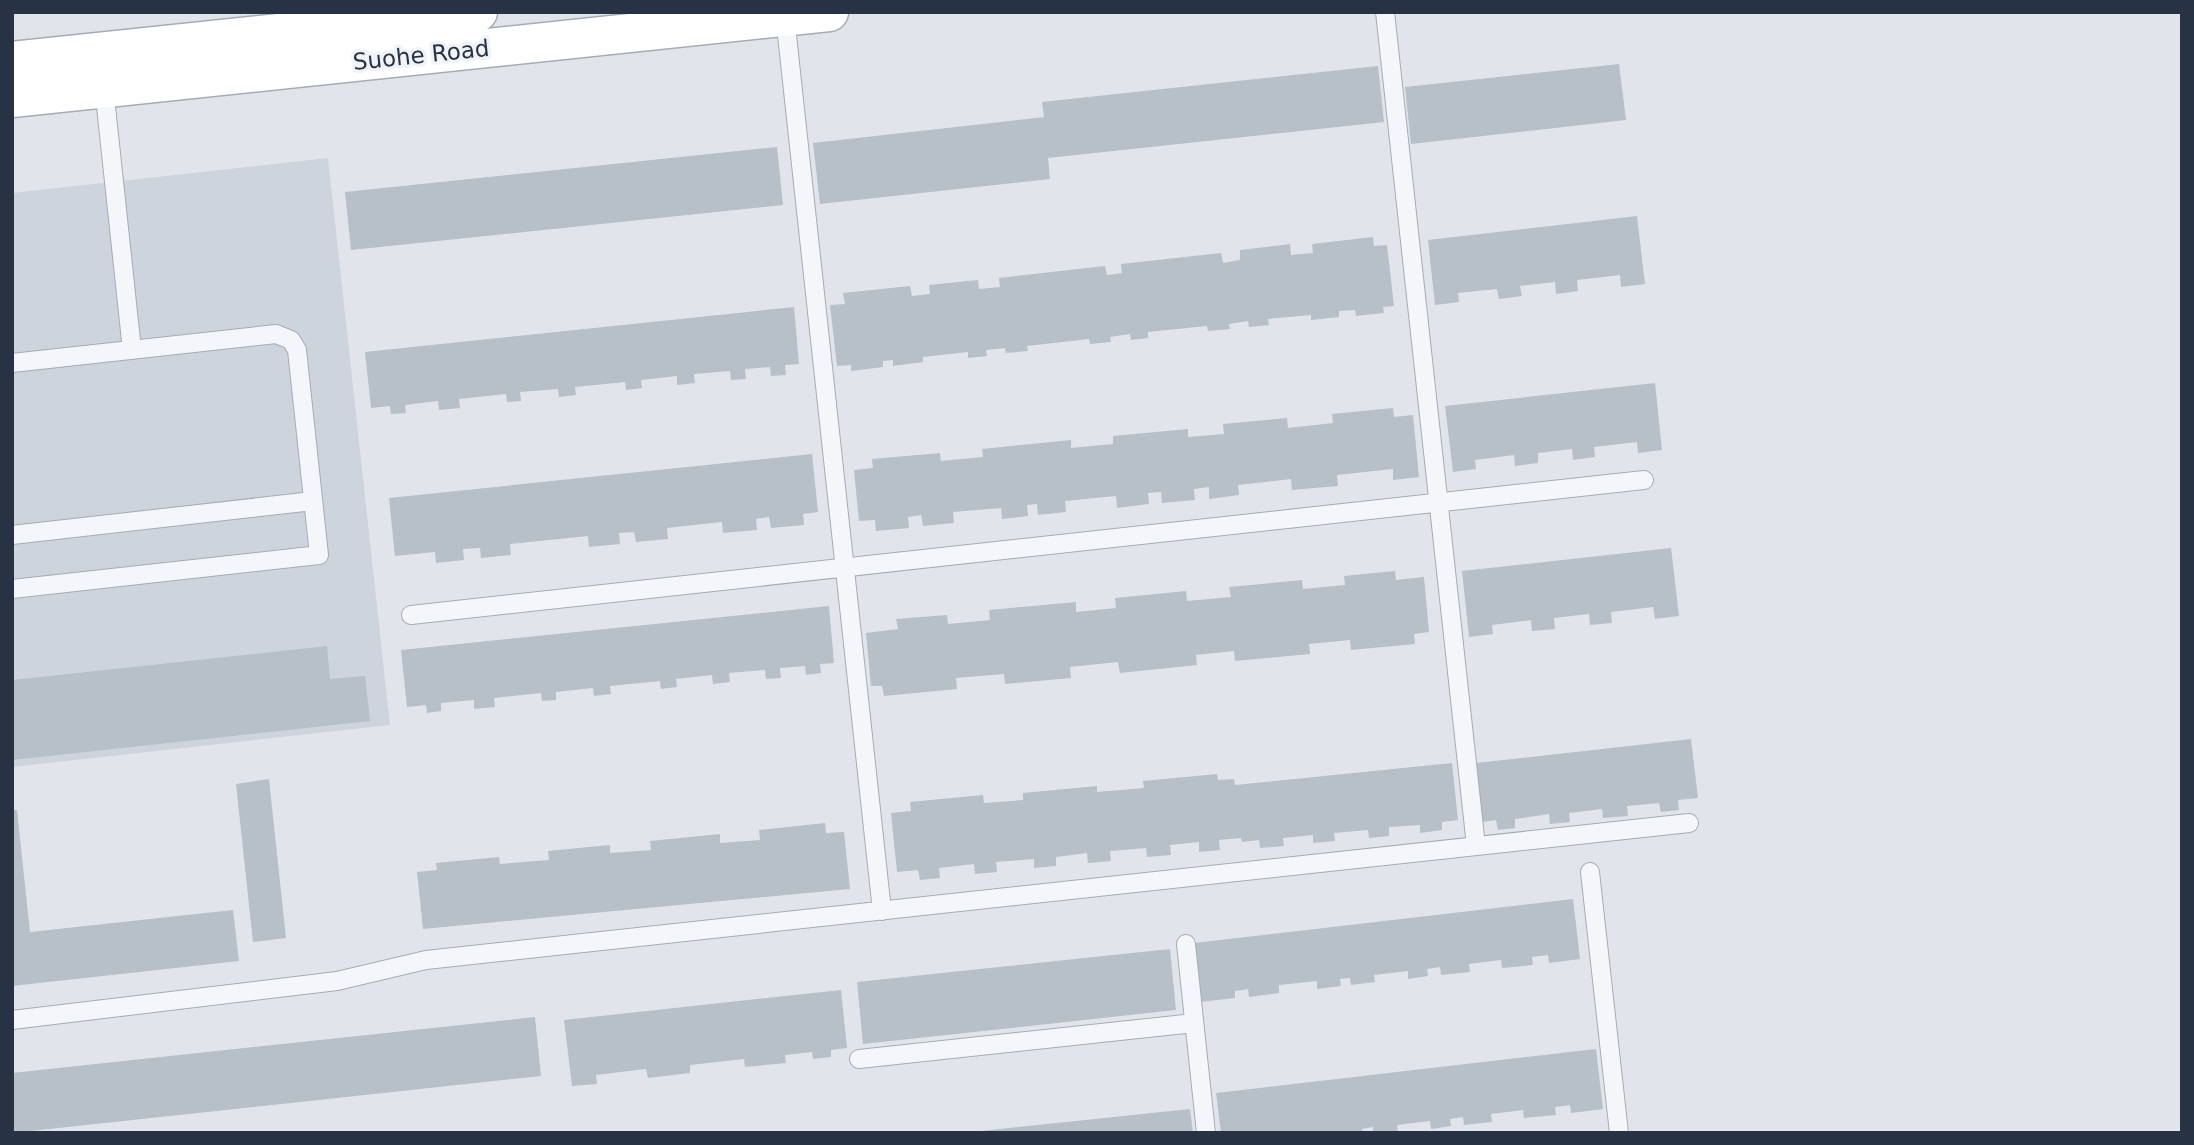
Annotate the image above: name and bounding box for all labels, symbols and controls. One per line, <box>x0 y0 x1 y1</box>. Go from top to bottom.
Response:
street label: Suohe Road <box>352 35 490 75</box>

